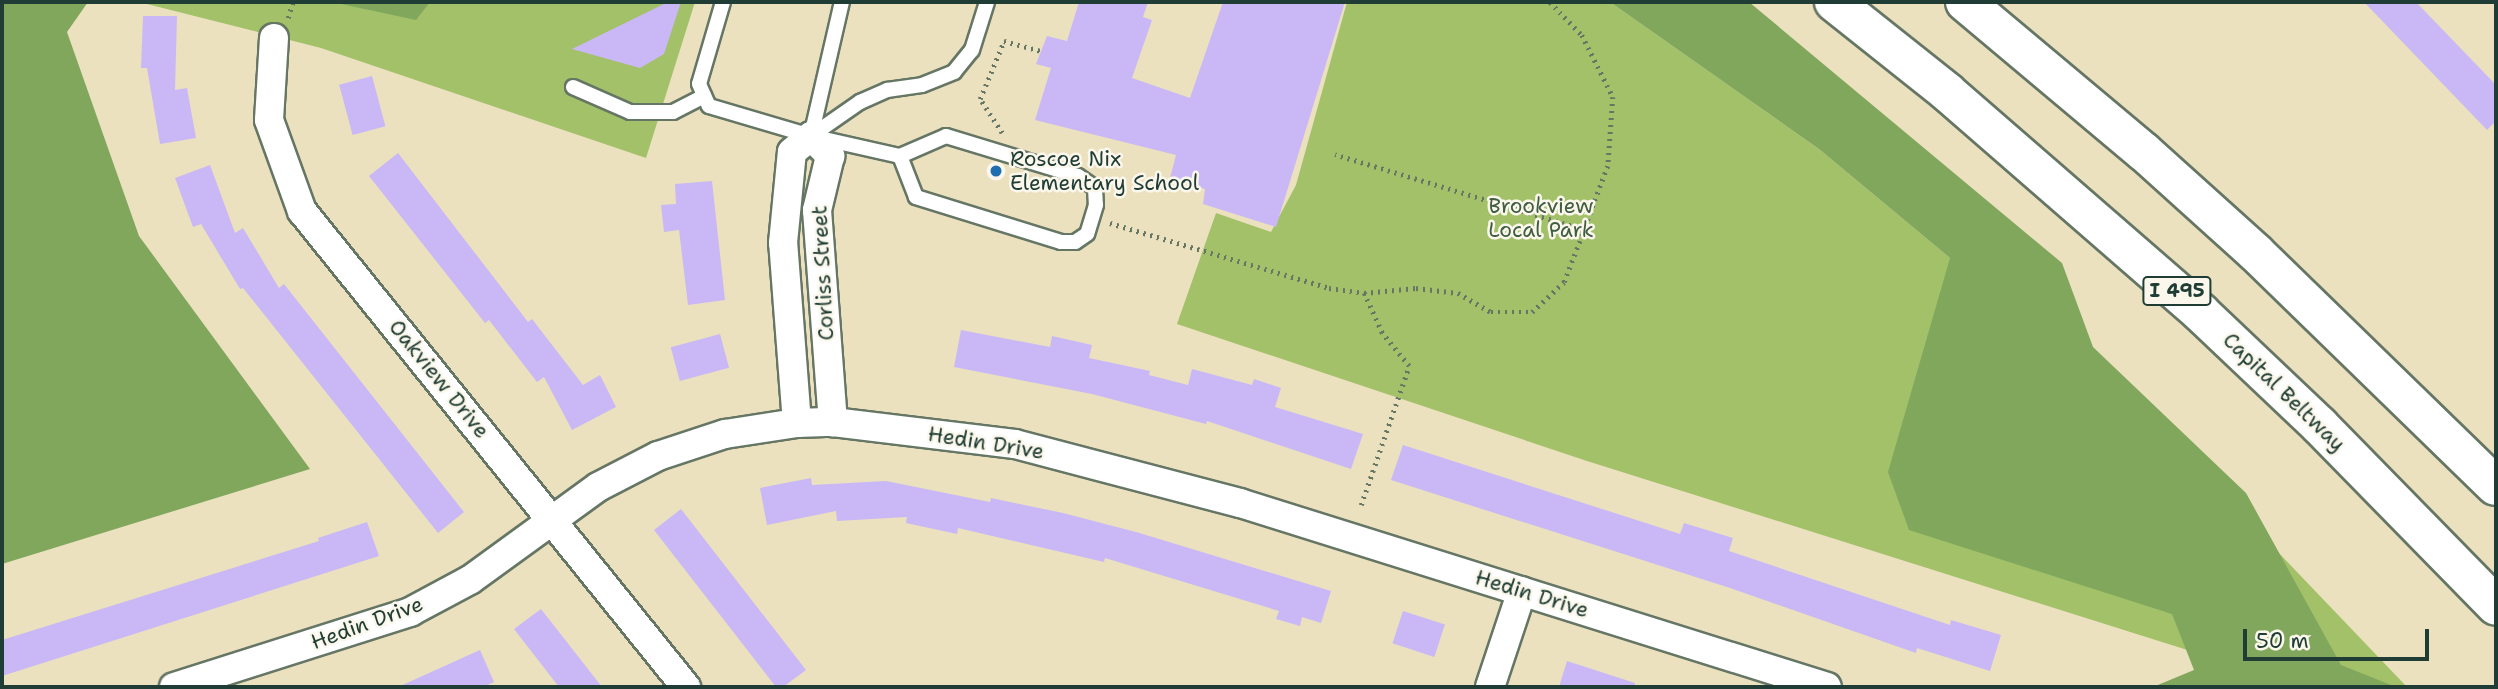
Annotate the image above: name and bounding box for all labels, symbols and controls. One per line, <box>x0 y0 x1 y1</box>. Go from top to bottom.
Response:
place label: Roscoe Nix Elementary School <box>1010 146 1199 196</box>
marker: Roscoe Nix Elementary School <box>988 163 1004 179</box>
park label: Brookview Local Park <box>1488 193 1594 243</box>
street label: Corliss Street <box>807 205 839 341</box>
road number: I 495 <box>2142 276 2212 306</box>
street label: Oakview Drive <box>384 315 494 443</box>
street label: Capital Beltway <box>2218 327 2350 457</box>
street label: Hedin Drive <box>926 421 1046 465</box>
street label: Hedin Drive <box>1472 565 1592 623</box>
street label: Hedin Drive <box>308 591 426 655</box>
scale bar <box>2246 616 2432 660</box>
text: 50 m <box>2256 627 2309 655</box>

